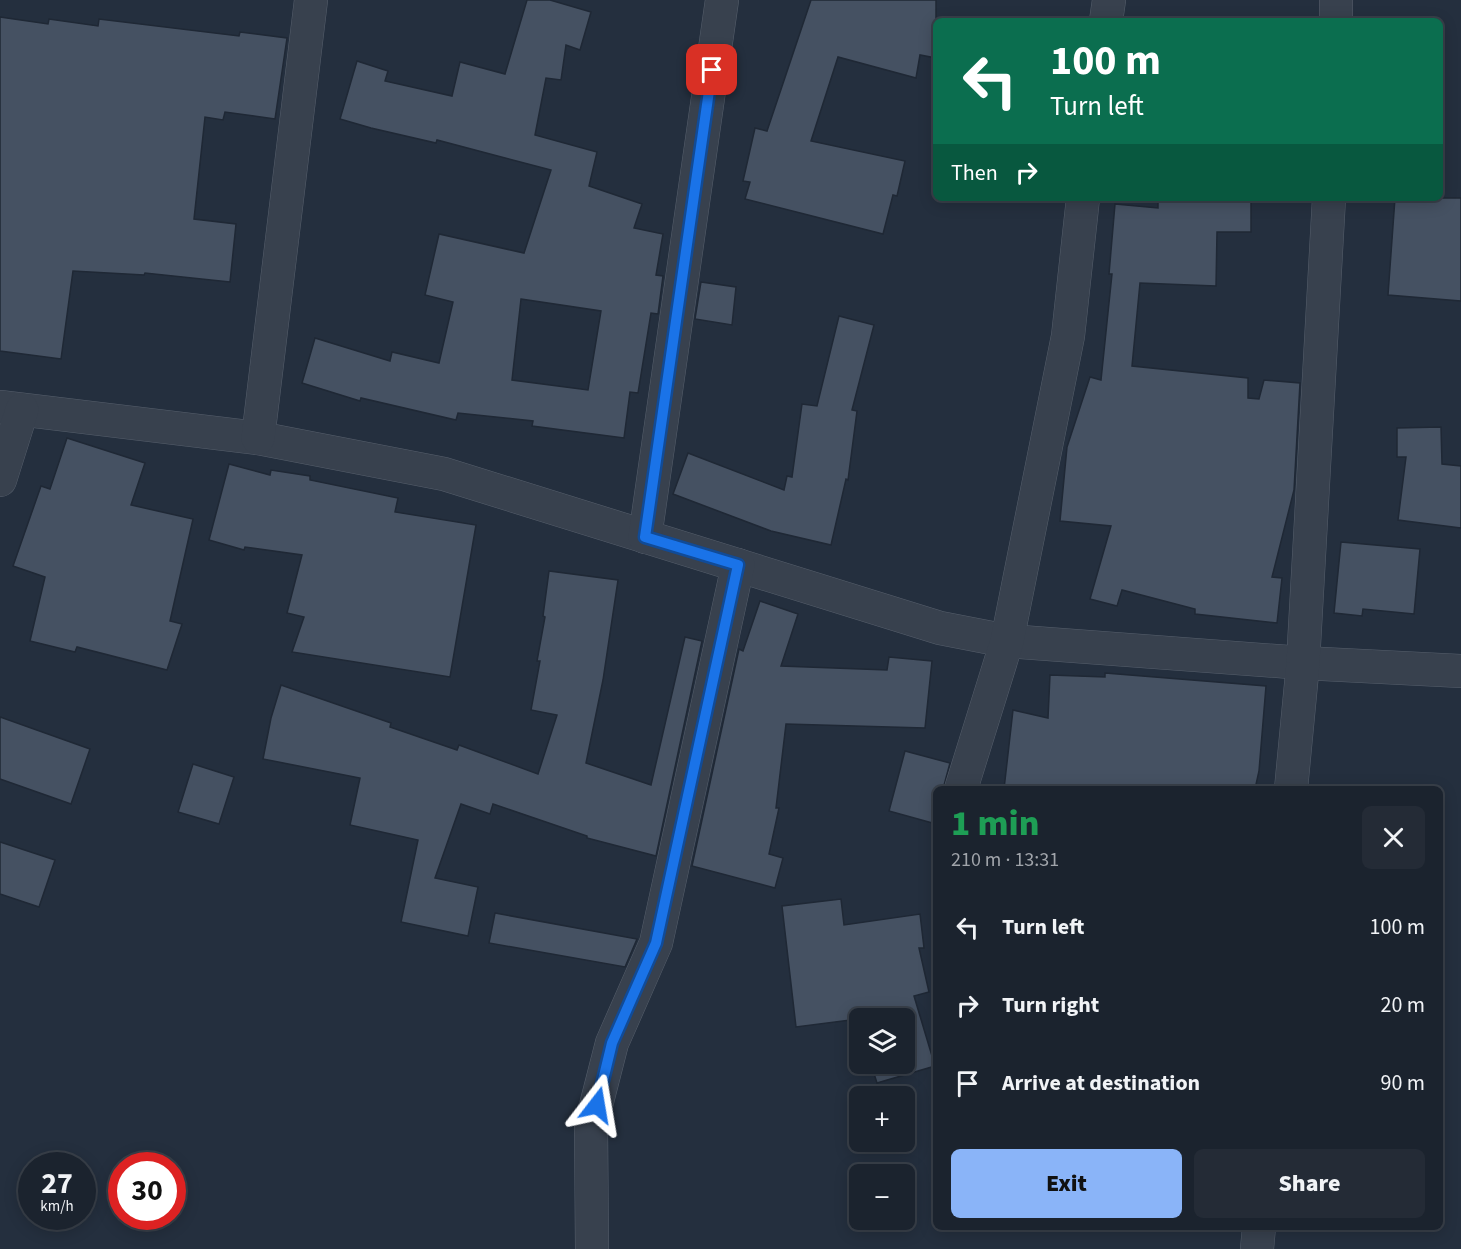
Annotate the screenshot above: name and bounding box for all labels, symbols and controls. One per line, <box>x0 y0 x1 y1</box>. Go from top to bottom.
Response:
text: 100 m <box>1050 31 1161 91</box>
icon: left <box>951 42 1029 120</box>
pin <box>686 44 737 95</box>
icon: arrive <box>695 53 728 86</box>
text: Turn left <box>1050 87 1144 126</box>
icon: right <box>1010 156 1043 189</box>
text: Then <box>951 157 998 189</box>
text: 1 min <box>951 798 1039 849</box>
button: close <box>1362 806 1425 869</box>
text: 210 m · 13:31 <box>951 846 1059 874</box>
icon: left <box>951 911 984 944</box>
text: Turn left <box>1002 911 1084 943</box>
text: 100 m <box>1370 911 1425 943</box>
icon: right <box>951 989 984 1022</box>
text: Turn right <box>1002 989 1099 1021</box>
text: 20 m <box>1380 989 1425 1021</box>
map controls <box>849 1008 915 1230</box>
button: layers <box>849 1008 915 1074</box>
icon: arrive <box>951 1067 984 1100</box>
text: Arrive at destination <box>1002 1067 1200 1099</box>
text: 90 m <box>1380 1067 1425 1099</box>
position arrow <box>565 1073 629 1137</box>
button: + <box>849 1086 915 1152</box>
button: Exit <box>951 1149 1182 1218</box>
button: Share <box>1194 1149 1425 1218</box>
speed limit sign: 30 <box>108 1152 186 1230</box>
text: 27 <box>41 1162 73 1205</box>
button: − <box>849 1164 915 1230</box>
text: km/h <box>40 1196 74 1217</box>

